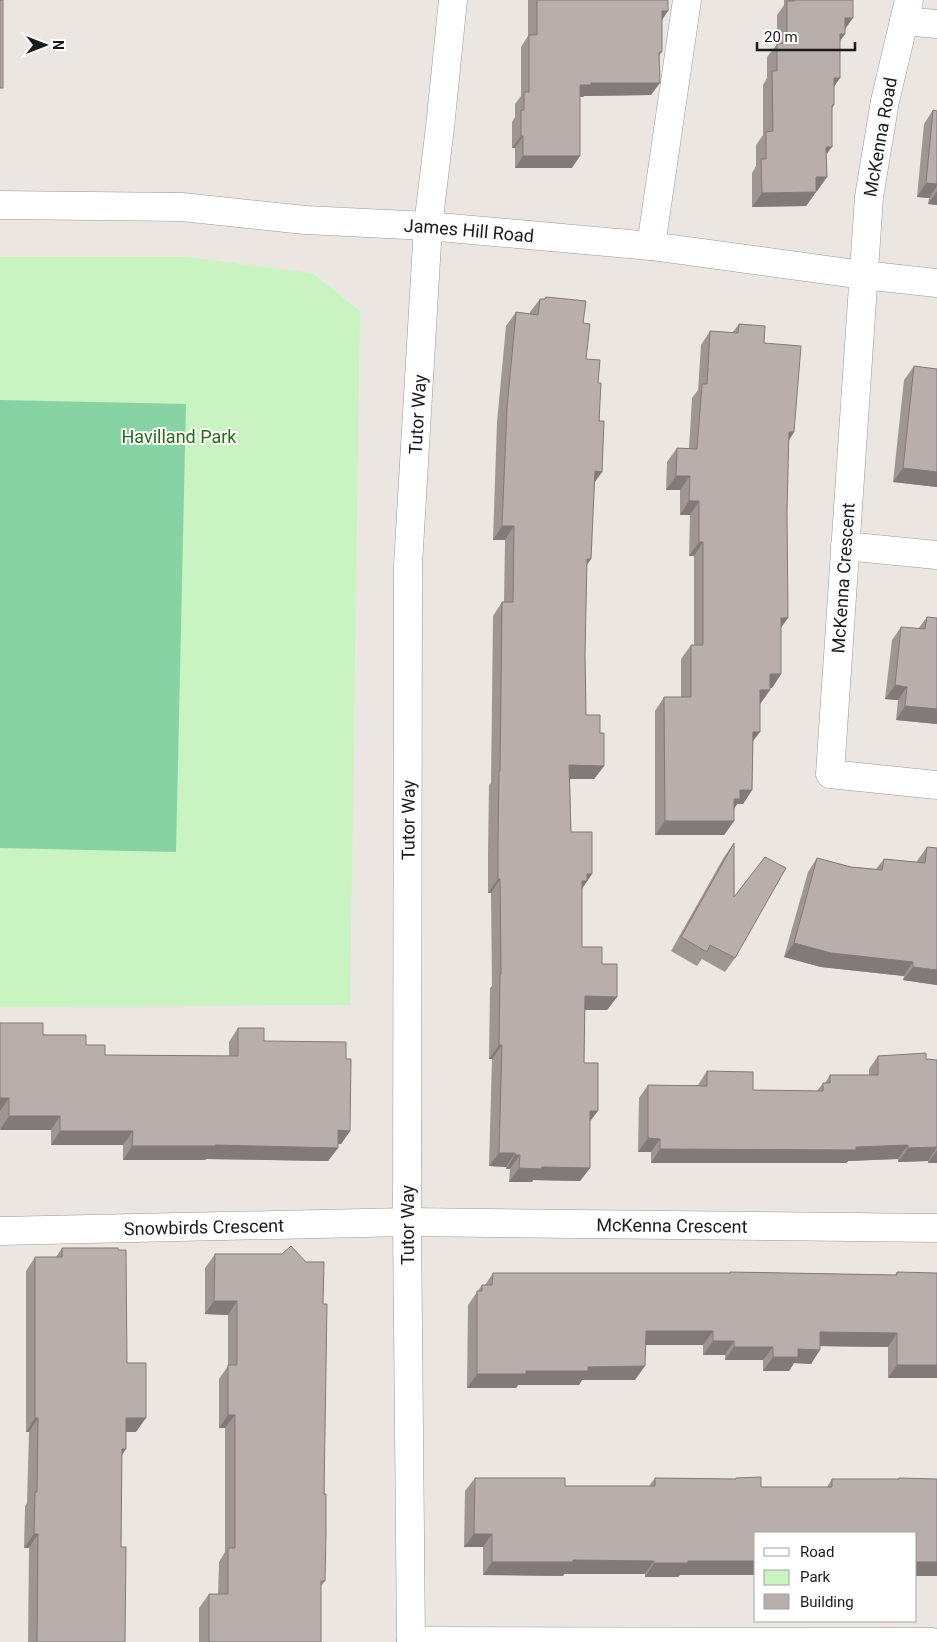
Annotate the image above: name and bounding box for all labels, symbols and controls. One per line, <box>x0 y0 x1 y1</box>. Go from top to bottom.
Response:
north arrow <box>20 20 70 70</box>
scale bar <box>757 20 854 52</box>
text: 20 m <box>764 28 798 46</box>
text: N <box>50 40 66 50</box>
street label: McKenna Road <box>859 76 901 198</box>
street label: James Hill Road <box>403 214 535 246</box>
street label: Tutor Way <box>404 373 430 455</box>
park label: Havilland Park <box>122 426 237 447</box>
street label: McKenna Crescent <box>827 502 859 654</box>
street label: Tutor Way <box>397 779 418 860</box>
street label: Tutor Way <box>397 1184 418 1265</box>
street label: Snowbirds Crescent <box>124 1214 284 1239</box>
street label: McKenna Crescent <box>596 1214 748 1236</box>
legend <box>754 1532 917 1622</box>
text: Road <box>800 1543 834 1561</box>
text: Park <box>800 1568 831 1586</box>
text: Building <box>800 1593 854 1611</box>

